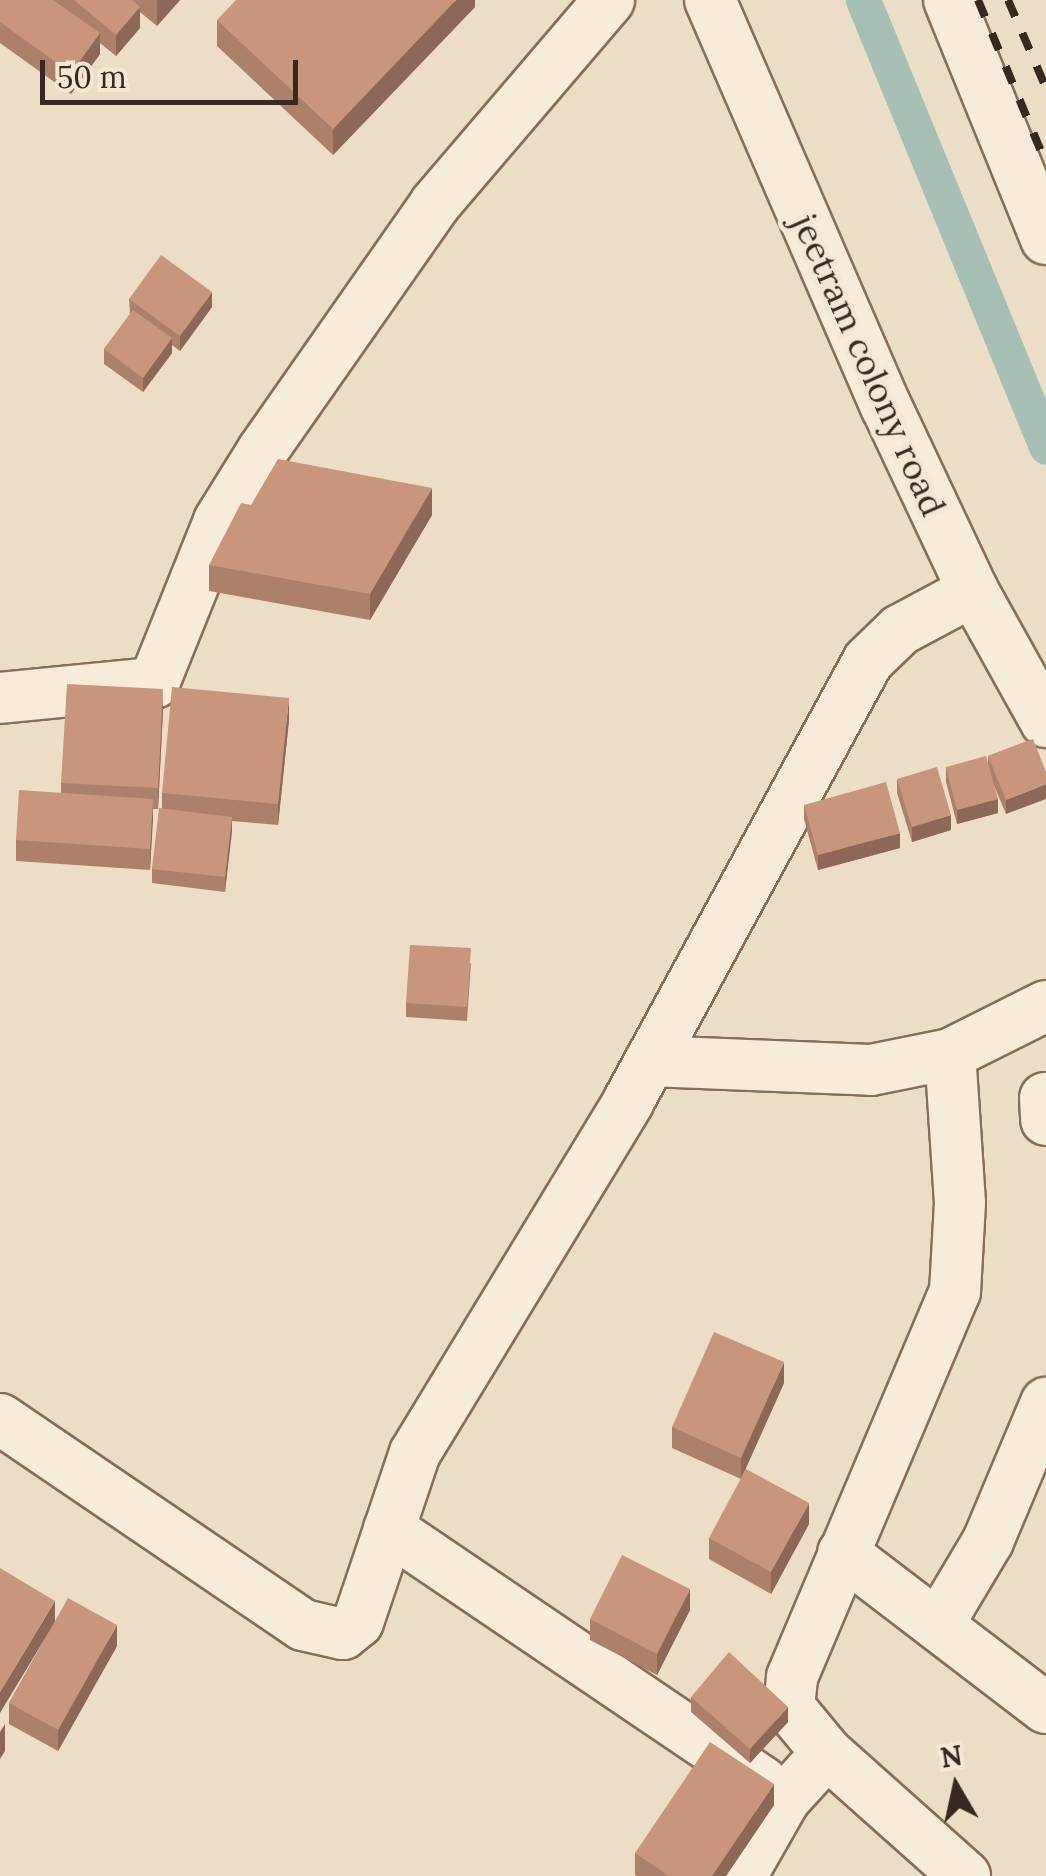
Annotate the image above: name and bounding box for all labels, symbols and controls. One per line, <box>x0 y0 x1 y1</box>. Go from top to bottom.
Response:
scale bar <box>45 40 302 102</box>
text: 50 m <box>57 58 127 96</box>
street label: jeetram colony road <box>784 208 954 522</box>
north arrow <box>906 1736 1006 1836</box>
text: N <box>938 1737 965 1776</box>

